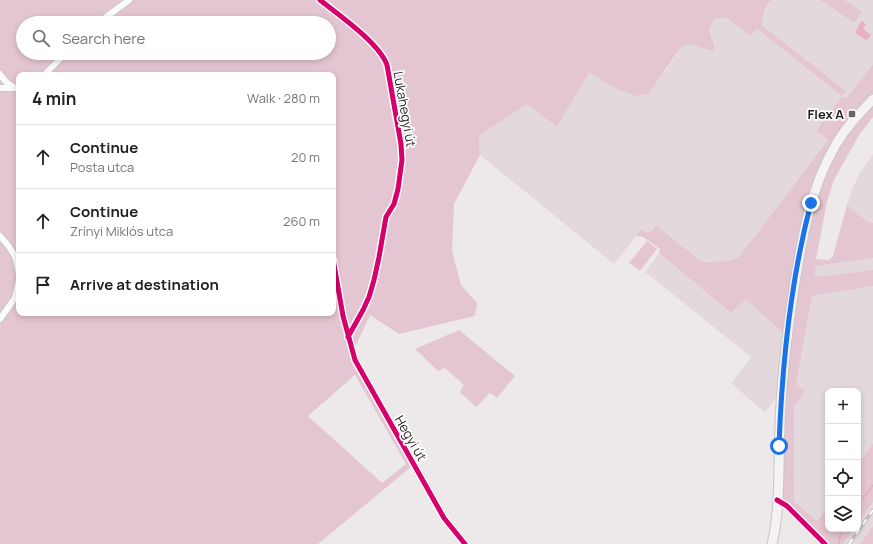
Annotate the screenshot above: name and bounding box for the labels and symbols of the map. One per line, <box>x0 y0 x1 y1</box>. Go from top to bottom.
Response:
street label: Lukahegyi út <box>389 70 421 148</box>
place label: Flex A <box>807 105 844 123</box>
marker: Flex A <box>847 109 857 119</box>
route end <box>802 194 820 212</box>
street label: Hegyi út <box>391 412 431 464</box>
route start <box>770 437 788 455</box>

